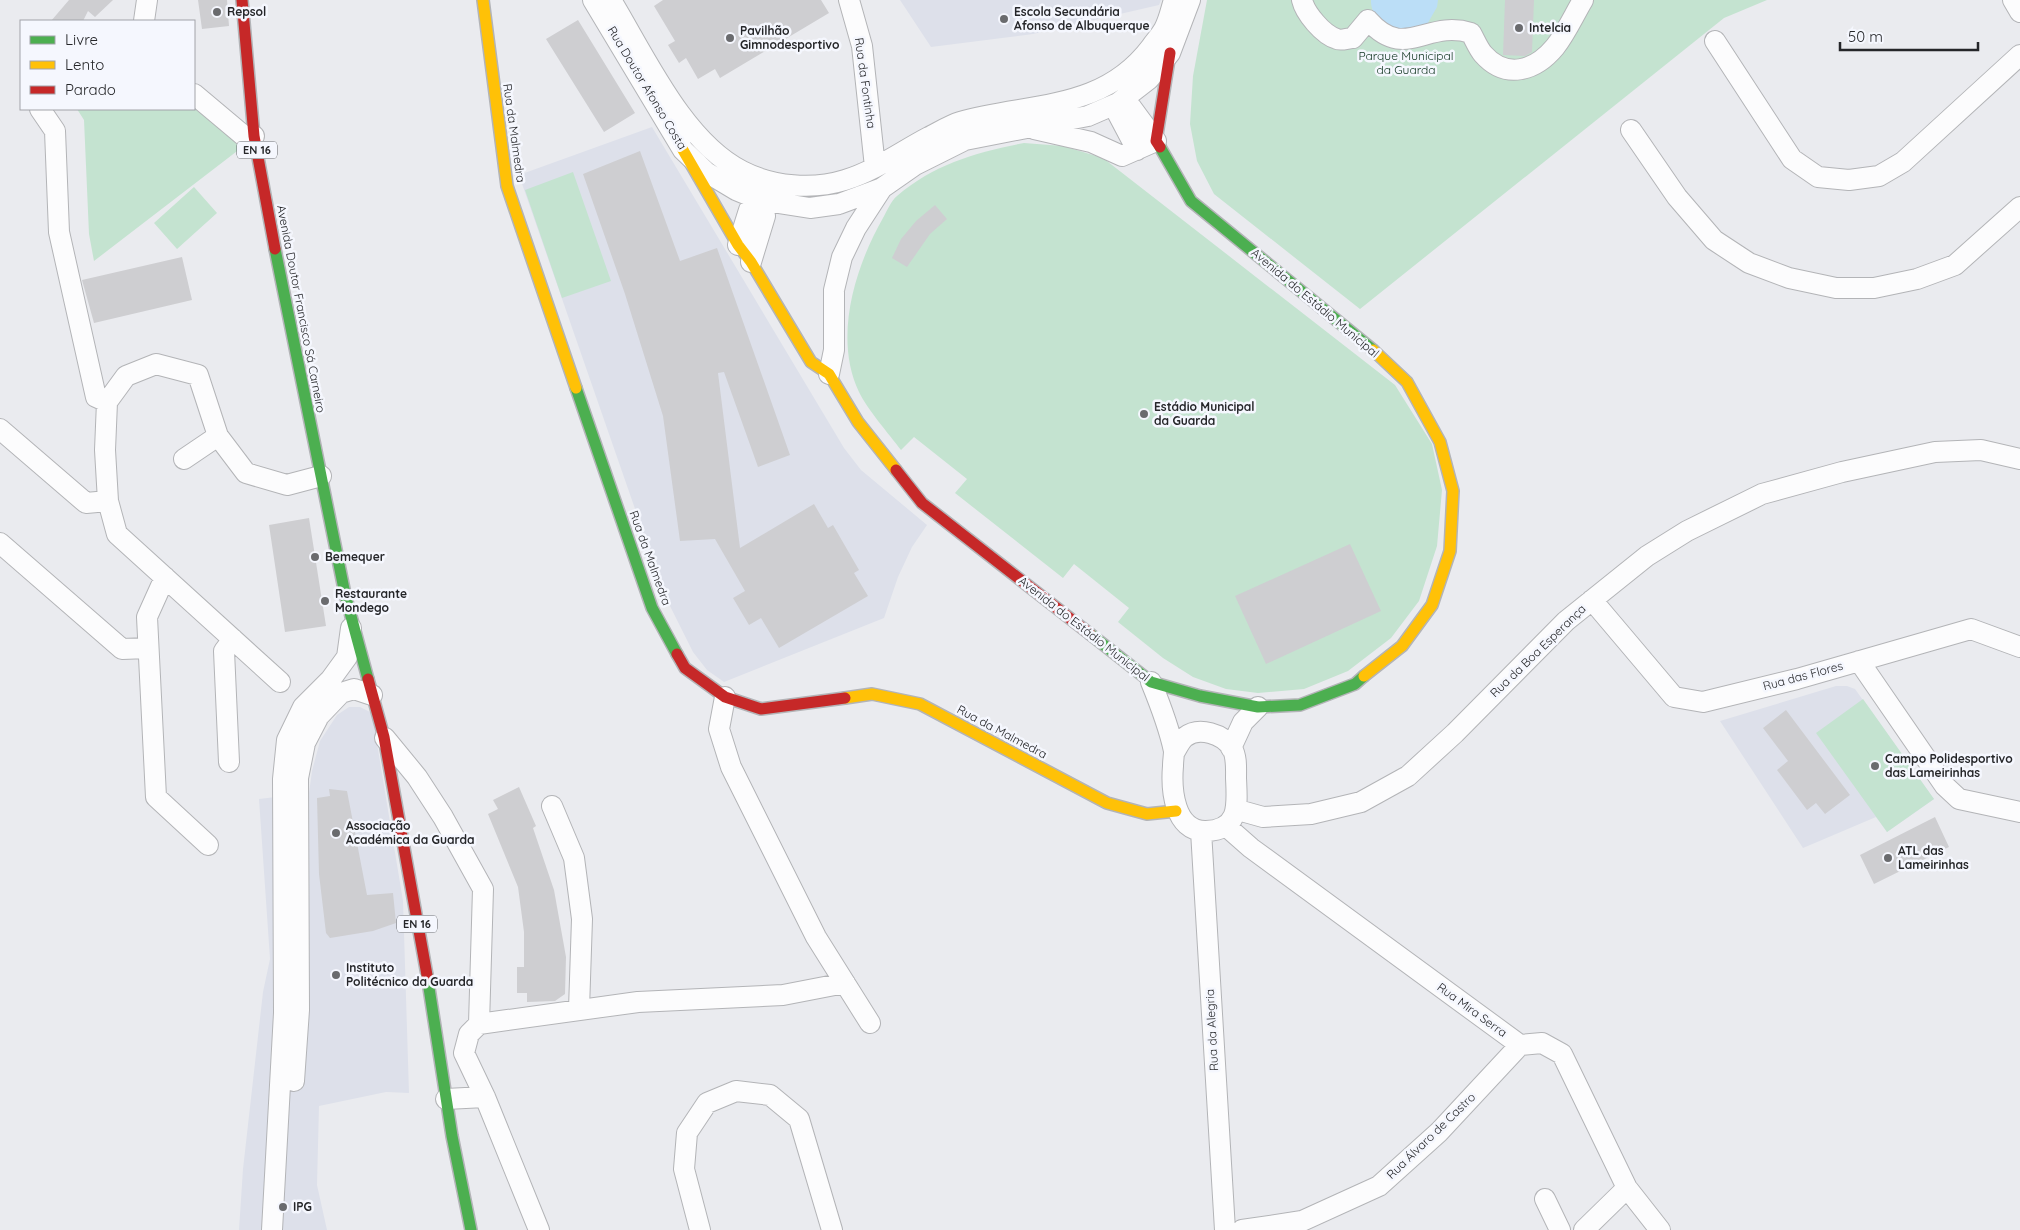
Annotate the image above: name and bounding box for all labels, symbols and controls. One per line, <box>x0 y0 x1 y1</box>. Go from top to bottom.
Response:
place label: Repsol <box>227 4 266 19</box>
place label: Escola Secundária Afonso de Albuquerque <box>1014 4 1150 33</box>
marker: Repsol <box>211 6 223 18</box>
marker: Escola Secundária Afonso de Albuquerque <box>998 13 1010 25</box>
legend <box>20 20 195 110</box>
place label: Intelcia <box>1529 20 1571 35</box>
scale bar <box>1840 20 1978 52</box>
marker: Intelcia <box>1513 22 1525 34</box>
street label: Rua Doutor Afonso Costa <box>605 23 690 152</box>
place label: Pavilhão Gimnodesportivo <box>740 23 840 52</box>
text: 50 m <box>1848 27 1883 46</box>
text: Livre <box>65 30 98 49</box>
marker: Pavilhão Gimnodesportivo <box>724 32 736 44</box>
street label: Rua da Fontinha <box>852 37 879 129</box>
park label: Parque Municipal da Guarda <box>1358 48 1454 77</box>
text: Lento <box>65 55 104 74</box>
text: Parado <box>65 80 116 99</box>
street label: Rua da Malmedra <box>500 82 529 183</box>
road number: EN 16 <box>237 142 277 158</box>
street label: Avenida Doutor Francisco Sá Carneiro <box>274 204 329 414</box>
street label: Avenida do Estádio Municipal <box>1248 245 1382 360</box>
place label: Estádio Municipal da Guarda <box>1154 399 1255 428</box>
marker: Estádio Municipal da Guarda <box>1138 408 1150 420</box>
street label: Rua da Malmedra <box>626 508 675 607</box>
place label: Bemequer <box>325 549 385 564</box>
marker: Bemequer <box>309 551 321 563</box>
street label: Avenida do Estádio Municipal <box>1016 573 1153 684</box>
place label: Restaurante Mondego <box>335 586 407 615</box>
marker: Restaurante Mondego <box>319 595 331 607</box>
street label: Rua da Boa Esperança <box>1487 601 1589 700</box>
street label: Rua das Flores <box>1761 658 1845 693</box>
street label: Rua da Malmedra <box>955 702 1050 762</box>
place label: Campo Polidesportivo das Lameirinhas <box>1885 751 2013 780</box>
marker: Campo Polidesportivo das Lameirinhas <box>1869 760 1881 772</box>
place label: Associação Académica da Guarda <box>346 818 474 847</box>
marker: Associação Académica da Guarda <box>330 827 342 839</box>
place label: ATL das Lameirinhas <box>1898 843 1969 872</box>
marker: ATL das Lameirinhas <box>1882 852 1894 864</box>
road number: EN 16 <box>397 916 437 932</box>
place label: Instituto Politécnico da Guarda <box>346 960 473 989</box>
marker: Instituto Politécnico da Guarda <box>330 969 342 981</box>
street label: Rua Mira Serra <box>1434 979 1510 1040</box>
street label: Rua da Alegria <box>1202 989 1221 1071</box>
street label: Rua Álvaro de Castro <box>1383 1089 1478 1182</box>
place label: IPG <box>293 1199 312 1214</box>
marker: IPG <box>277 1201 289 1213</box>

